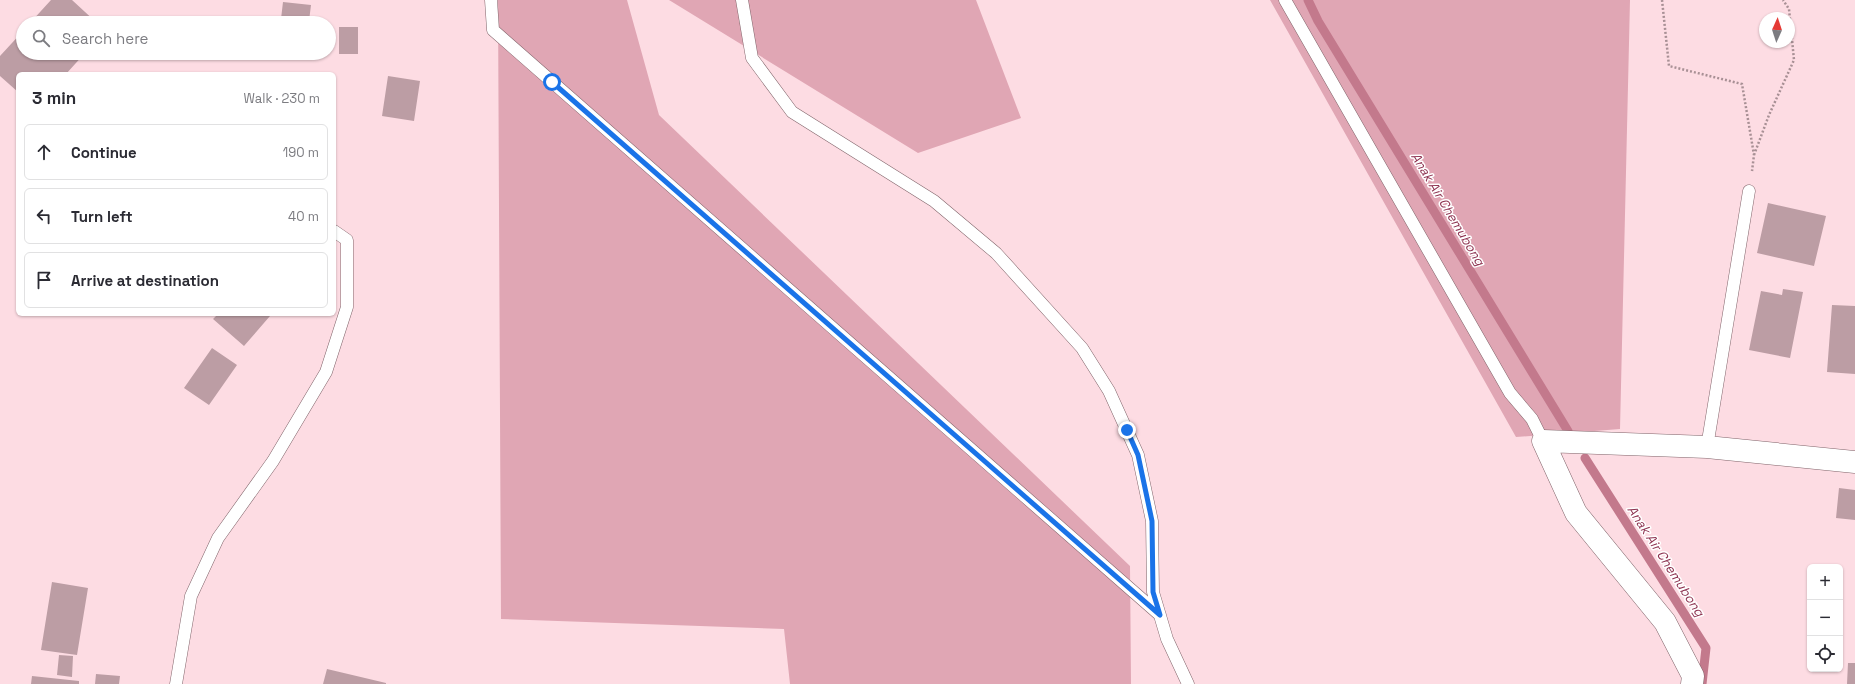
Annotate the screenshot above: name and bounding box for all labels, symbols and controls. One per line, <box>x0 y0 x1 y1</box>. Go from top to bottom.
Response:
north arrow <box>1759 12 1795 48</box>
search box <box>16 16 336 60</box>
icon: search <box>30 27 52 49</box>
text: Search here <box>62 29 148 48</box>
route start <box>543 73 561 91</box>
text: 3 min <box>32 87 76 109</box>
text: Walk · 230 m <box>243 90 320 107</box>
icon: ahead <box>33 141 55 163</box>
text: Continue <box>71 143 137 162</box>
text: 190 m <box>283 144 319 161</box>
water label: Anak Air Chemubong <box>1407 149 1489 269</box>
icon: left <box>33 205 55 227</box>
text: Turn left <box>71 207 133 226</box>
text: 40 m <box>288 208 319 225</box>
icon: arrive <box>33 269 55 291</box>
text: Arrive at destination <box>71 271 219 290</box>
route end <box>1118 421 1136 439</box>
water label: Anak Air Chemubong <box>1624 502 1709 620</box>
map controls <box>1807 564 1843 672</box>
button: + <box>1807 564 1843 600</box>
button: − <box>1807 600 1843 636</box>
button: locate <box>1807 636 1843 672</box>

